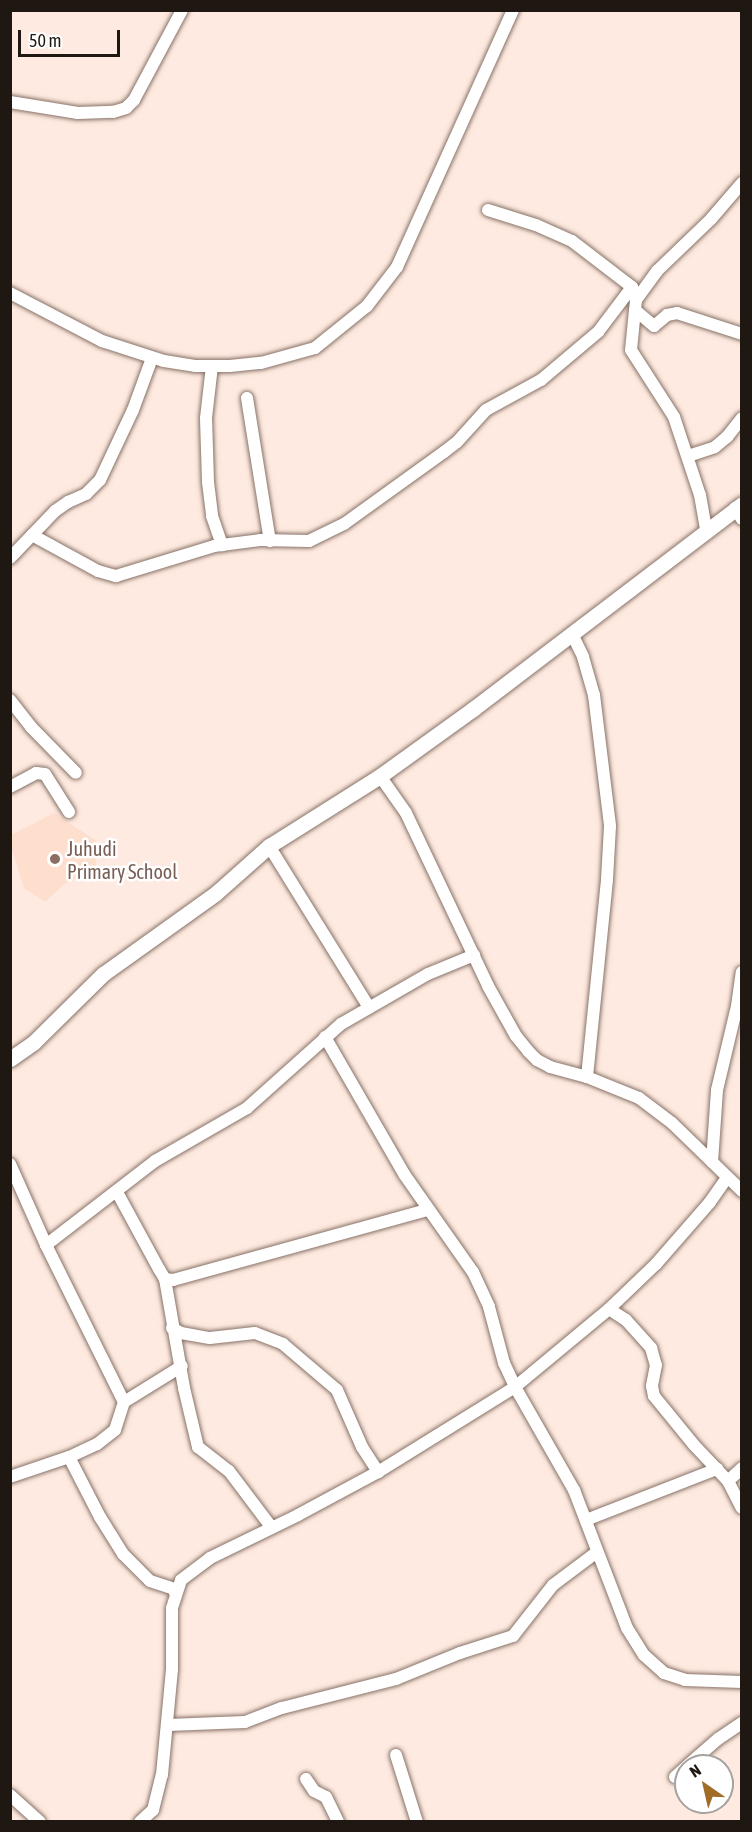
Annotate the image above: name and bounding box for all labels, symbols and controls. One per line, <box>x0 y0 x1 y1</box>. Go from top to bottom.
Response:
scale bar <box>21 18 123 56</box>
text: 50 m <box>29 30 61 51</box>
place label: Juhudi Primary School <box>67 836 177 883</box>
marker: Juhudi Primary School <box>48 852 62 866</box>
north arrow <box>674 1754 734 1814</box>
text: N <box>686 1761 704 1781</box>

